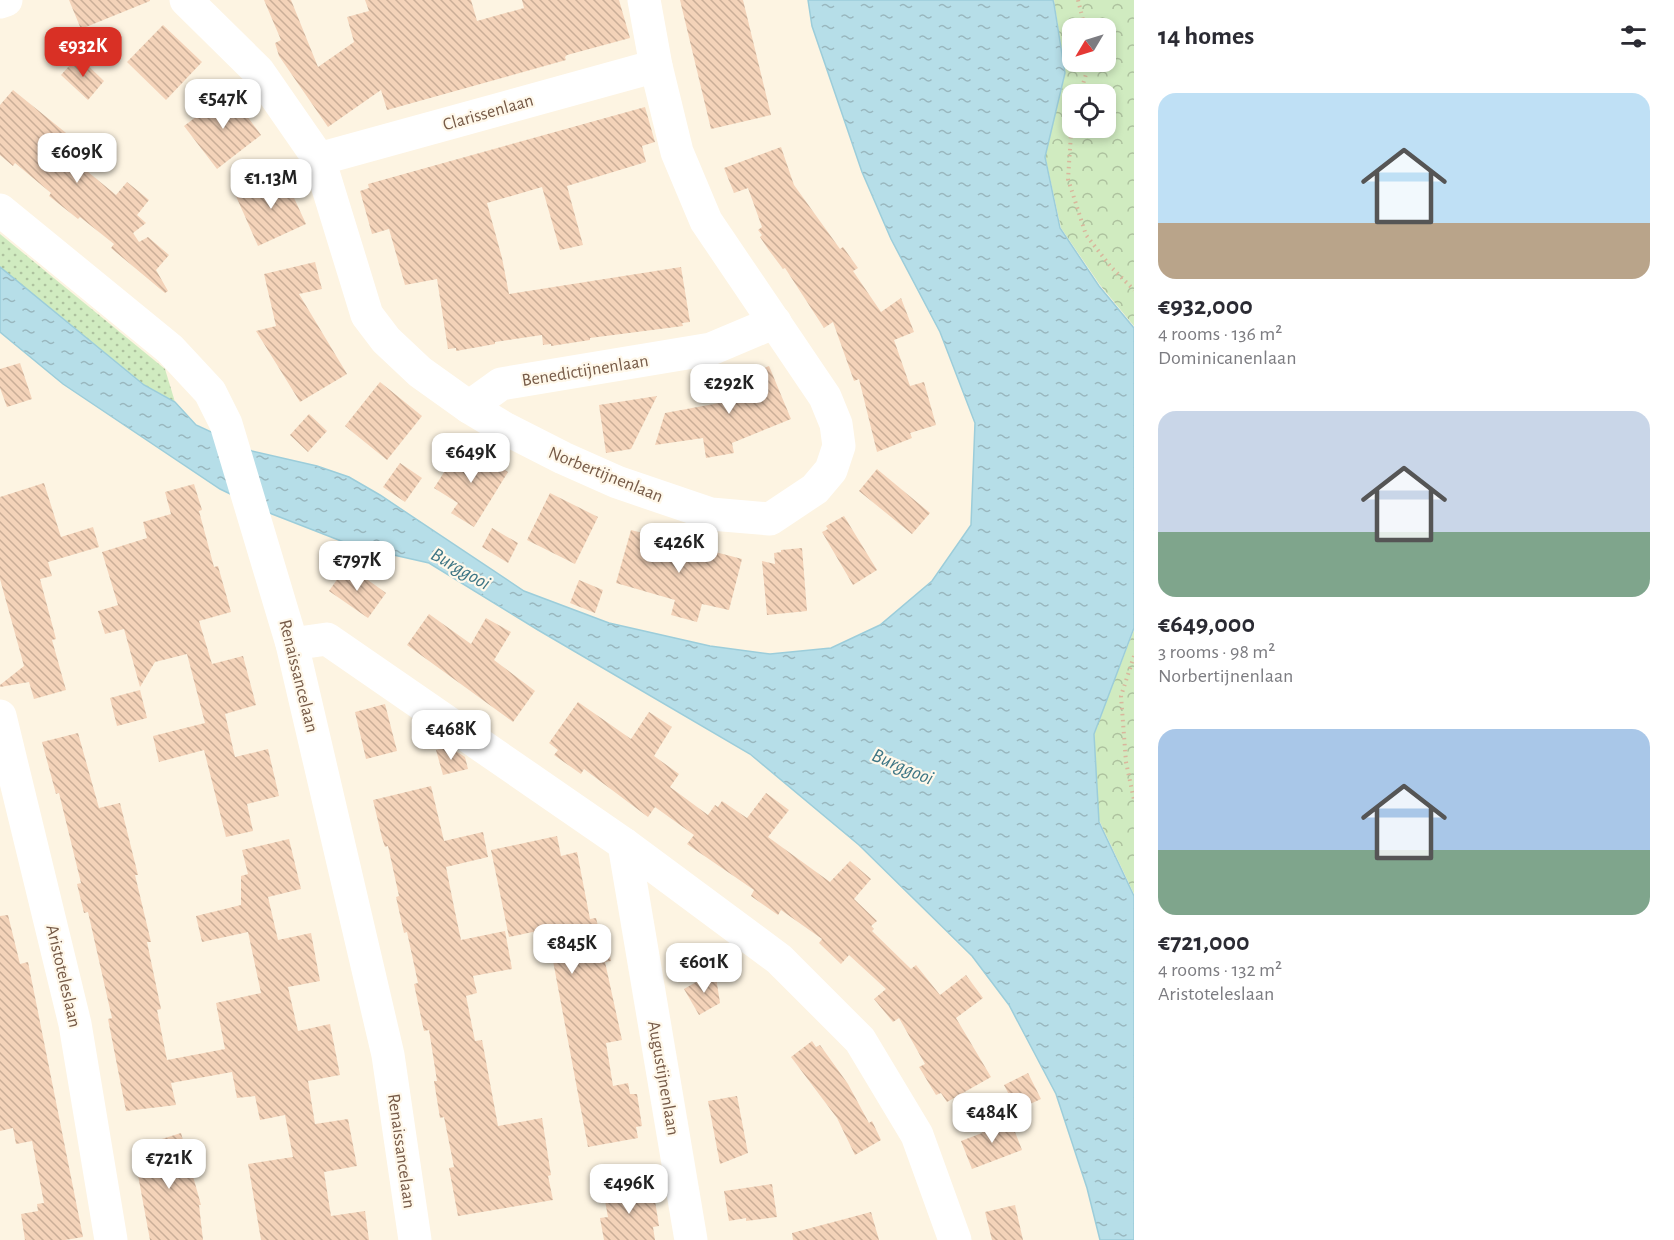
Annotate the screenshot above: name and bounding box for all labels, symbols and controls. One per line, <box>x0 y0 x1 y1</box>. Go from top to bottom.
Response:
north arrow <box>1062 18 1116 72</box>
map controls <box>1062 18 1116 138</box>
icon: filters <box>1617 20 1650 53</box>
text: 14 homes <box>1158 23 1254 49</box>
pin: €932K <box>41 27 125 78</box>
text: €932K <box>59 36 107 56</box>
pin: €547K <box>181 79 265 130</box>
button: locate <box>1062 84 1116 138</box>
text: €547K <box>199 88 247 108</box>
street label: Clarissenlaan <box>441 91 536 134</box>
icon: home <box>1350 132 1458 240</box>
pin: €609K <box>35 133 119 184</box>
text: €609K <box>52 142 102 162</box>
pin: €1.13M <box>222 159 320 210</box>
text: €1.13M <box>245 168 297 188</box>
text: €932,000 <box>1158 293 1253 319</box>
text: 4 rooms · 136 m² <box>1158 324 1282 344</box>
text: Dominicanenlaan <box>1158 348 1296 368</box>
street label: Benedictijnenlaan <box>521 352 650 390</box>
pin: €292K <box>687 364 771 415</box>
text: €292K <box>704 373 754 393</box>
pin: €649K <box>429 433 513 484</box>
text: €649K <box>446 442 496 462</box>
street label: Norbertijnenlaan <box>546 444 665 506</box>
icon: home <box>1350 450 1458 558</box>
pin: €426K <box>637 523 721 574</box>
text: €426K <box>654 532 704 552</box>
pin: €797K <box>315 541 399 592</box>
water label: Burggooi <box>428 544 493 594</box>
text: €797K <box>333 550 381 570</box>
text: €649,000 <box>1158 611 1255 637</box>
street label: Renaissancelaan <box>275 618 321 735</box>
text: 3 rooms · 98 m² <box>1158 642 1275 662</box>
text: Norbertijnenlaan <box>1158 666 1293 686</box>
pin: €468K <box>409 710 493 761</box>
text: €468K <box>426 719 476 739</box>
water label: Burggooi <box>869 745 936 789</box>
icon: home <box>1350 768 1458 876</box>
street label: Aristoteleslaan <box>42 923 84 1029</box>
pin: €845K <box>530 924 614 975</box>
text: €721,000 <box>1158 929 1250 955</box>
text: €845K <box>547 933 597 953</box>
pin: €601K <box>662 943 746 994</box>
text: €601K <box>680 952 728 972</box>
text: 4 rooms · 132 m² <box>1158 960 1282 980</box>
text: Aristoteleslaan <box>1158 984 1274 1004</box>
street label: Augustijnenlaan <box>644 1020 682 1137</box>
street label: Renaissancelaan <box>384 1093 418 1210</box>
pin: €484K <box>950 1093 1034 1144</box>
text: €484K <box>967 1102 1018 1122</box>
pin: €721K <box>127 1139 211 1190</box>
text: €721K <box>146 1148 192 1168</box>
pin: €496K <box>587 1164 671 1215</box>
text: €496K <box>604 1173 654 1193</box>

